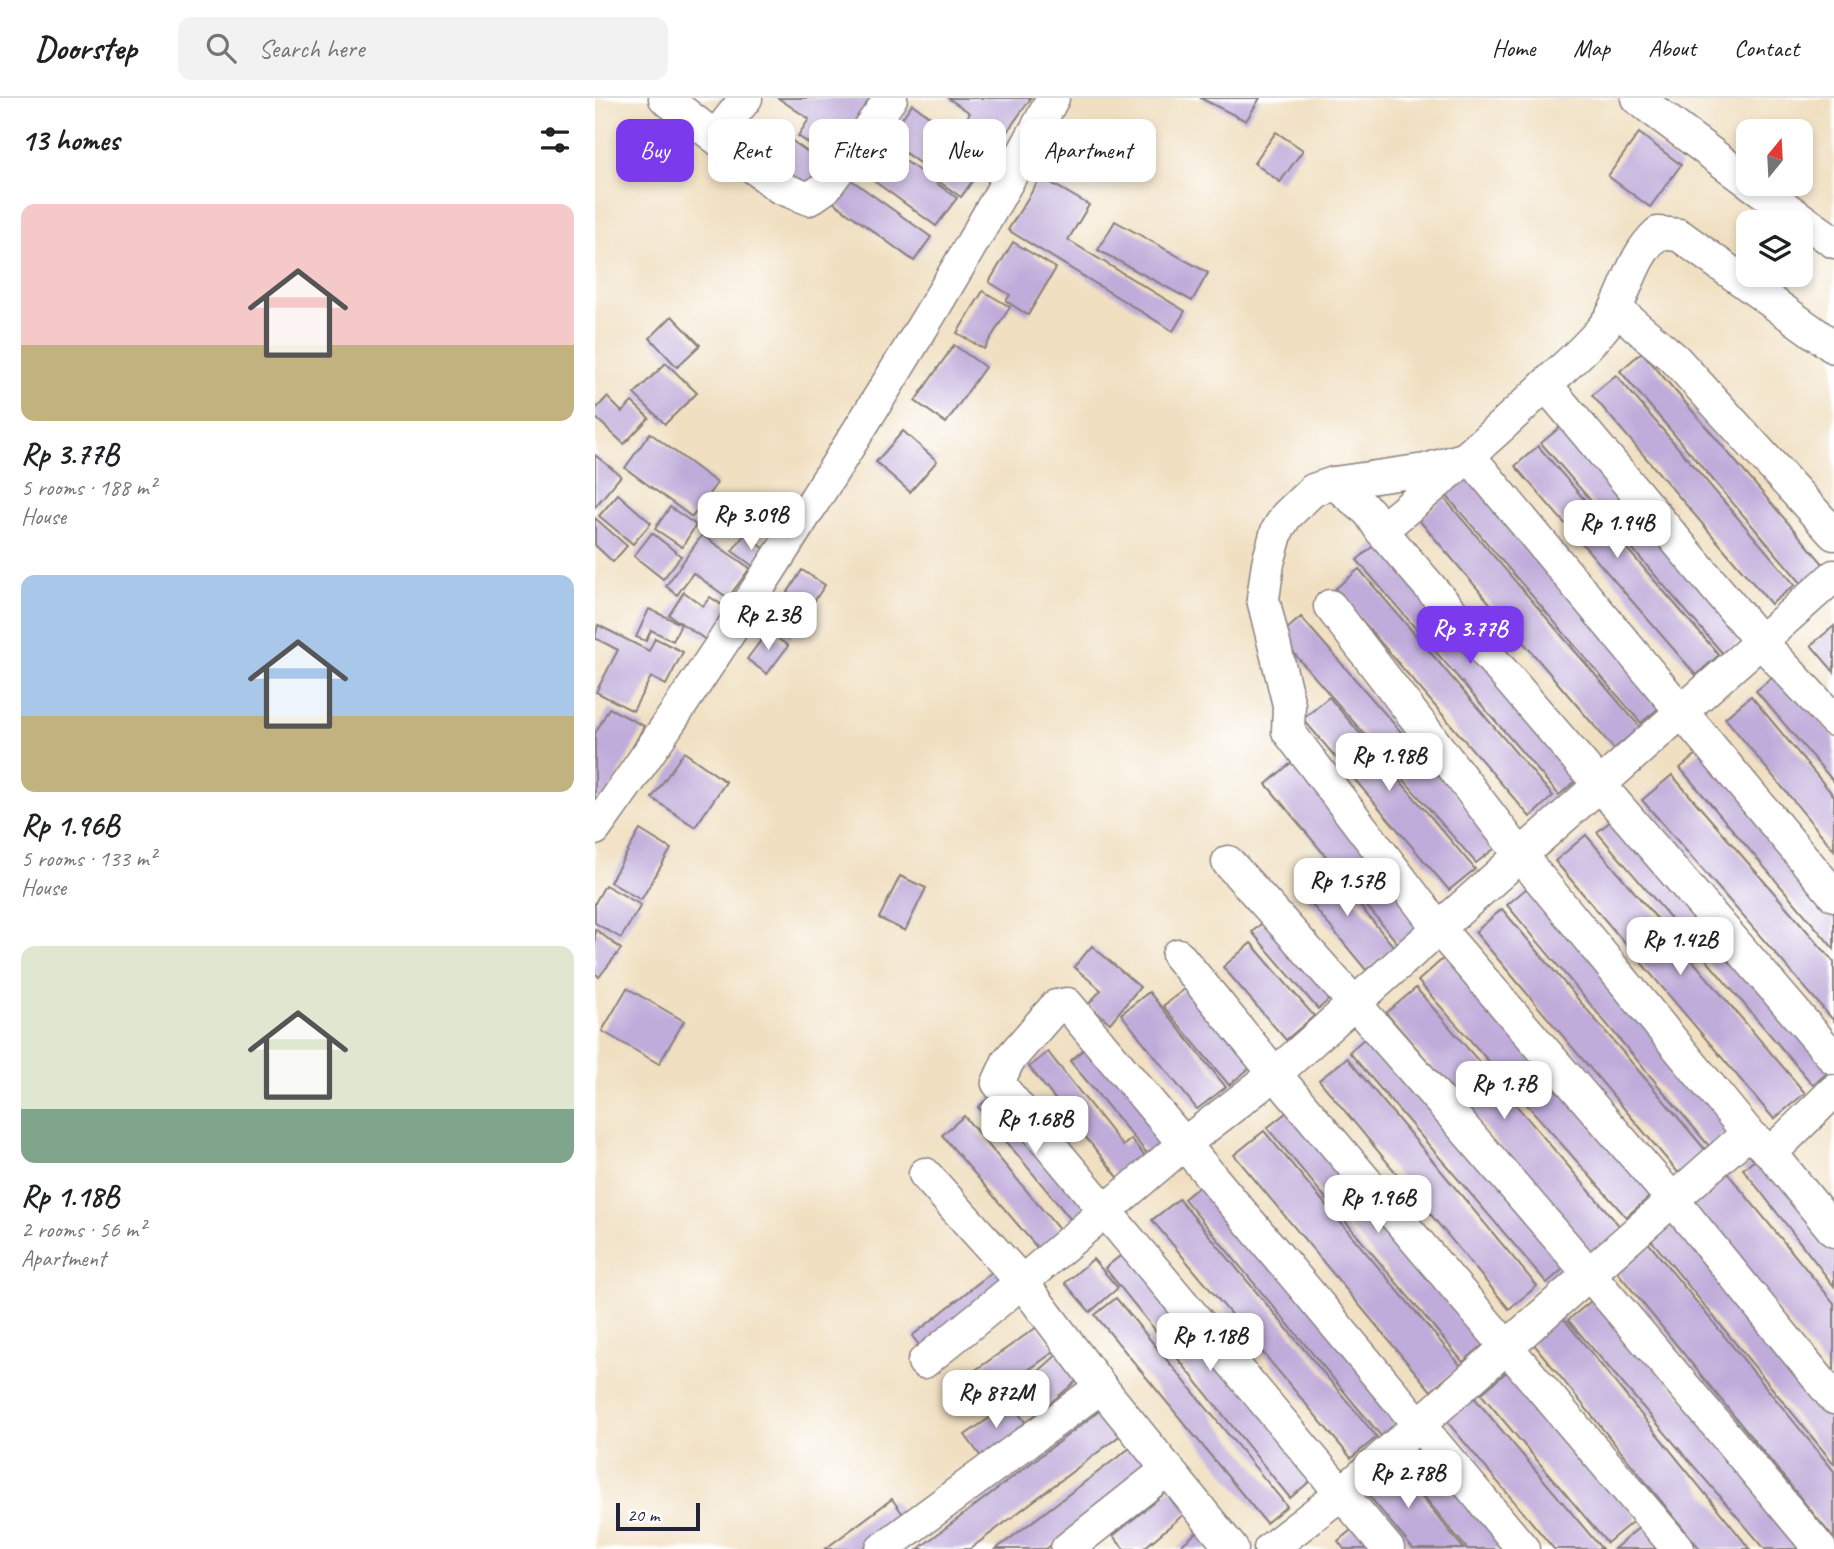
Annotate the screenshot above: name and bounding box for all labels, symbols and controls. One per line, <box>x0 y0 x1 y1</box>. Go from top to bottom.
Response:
search box <box>178 17 668 80</box>
text: Doorstep <box>35 27 136 69</box>
icon: search <box>202 29 240 67</box>
text: Search here <box>258 32 364 65</box>
text: Home <box>1492 33 1535 63</box>
text: Map <box>1573 33 1610 63</box>
text: About <box>1648 33 1696 63</box>
text: Contact <box>1734 33 1799 63</box>
chip: Buy <box>616 119 694 182</box>
chip: Rent <box>708 119 795 182</box>
chip: Filters <box>809 119 909 182</box>
chip: New <box>923 119 1006 182</box>
chip: Apartment <box>1020 119 1156 182</box>
north arrow <box>1736 119 1813 196</box>
map controls <box>1736 119 1813 287</box>
text: 13 homes <box>21 121 119 159</box>
icon: filters <box>536 121 574 159</box>
button: layers <box>1736 210 1813 287</box>
icon: home <box>235 250 361 376</box>
text: Rp 3.77B <box>21 435 118 473</box>
text: 5 rooms · 188 m² <box>21 473 156 502</box>
pin: Rp 3.09B <box>679 492 823 552</box>
text: Rp 3.09B <box>714 500 788 529</box>
pin: Rp 1.94B <box>1545 500 1689 560</box>
text: House <box>21 502 66 531</box>
text: Rp 1.94B <box>1580 508 1654 537</box>
pin: Rp 2.3B <box>703 592 833 652</box>
text: Rp 2.3B <box>736 600 800 629</box>
pin: Rp 3.77B <box>1398 606 1542 666</box>
text: Rp 3.77B <box>1433 614 1507 643</box>
icon: home <box>235 621 361 747</box>
pin: Rp 1.98B <box>1317 734 1461 793</box>
text: Rp 1.98B <box>1352 741 1426 770</box>
text: Rp 1.96B <box>21 806 119 844</box>
text: 5 rooms · 133 m² <box>21 844 156 873</box>
pin: Rp 1.57B <box>1275 858 1419 918</box>
text: Rp 1.57B <box>1310 866 1384 895</box>
text: House <box>21 873 66 902</box>
pin: Rp 1.42B <box>1608 918 1752 977</box>
text: Rp 1.42B <box>1643 925 1717 954</box>
icon: home <box>235 992 361 1118</box>
pin: Rp 1.7B <box>1439 1062 1569 1121</box>
text: Rp 1.7B <box>1472 1069 1536 1098</box>
pin: Rp 1.68B <box>963 1096 1107 1156</box>
text: Rp 1.68B <box>997 1104 1073 1133</box>
pin: Rp 1.96B <box>1306 1176 1450 1235</box>
text: Rp 1.18B <box>21 1177 119 1215</box>
text: Rp 1.96B <box>1340 1183 1416 1212</box>
text: 2 rooms · 56 m² <box>21 1215 145 1244</box>
text: Apartment <box>21 1244 106 1273</box>
pin: Rp 1.18B <box>1138 1314 1282 1373</box>
text: Rp 1.18B <box>1173 1321 1247 1350</box>
pin: Rp 872M <box>931 1370 1061 1430</box>
text: Rp 872M <box>959 1378 1033 1407</box>
pin: Rp 2.78B <box>1336 1450 1480 1510</box>
text: Rp 2.78B <box>1371 1458 1445 1487</box>
scale bar <box>616 1500 700 1532</box>
text: 20 m <box>627 1503 659 1527</box>

